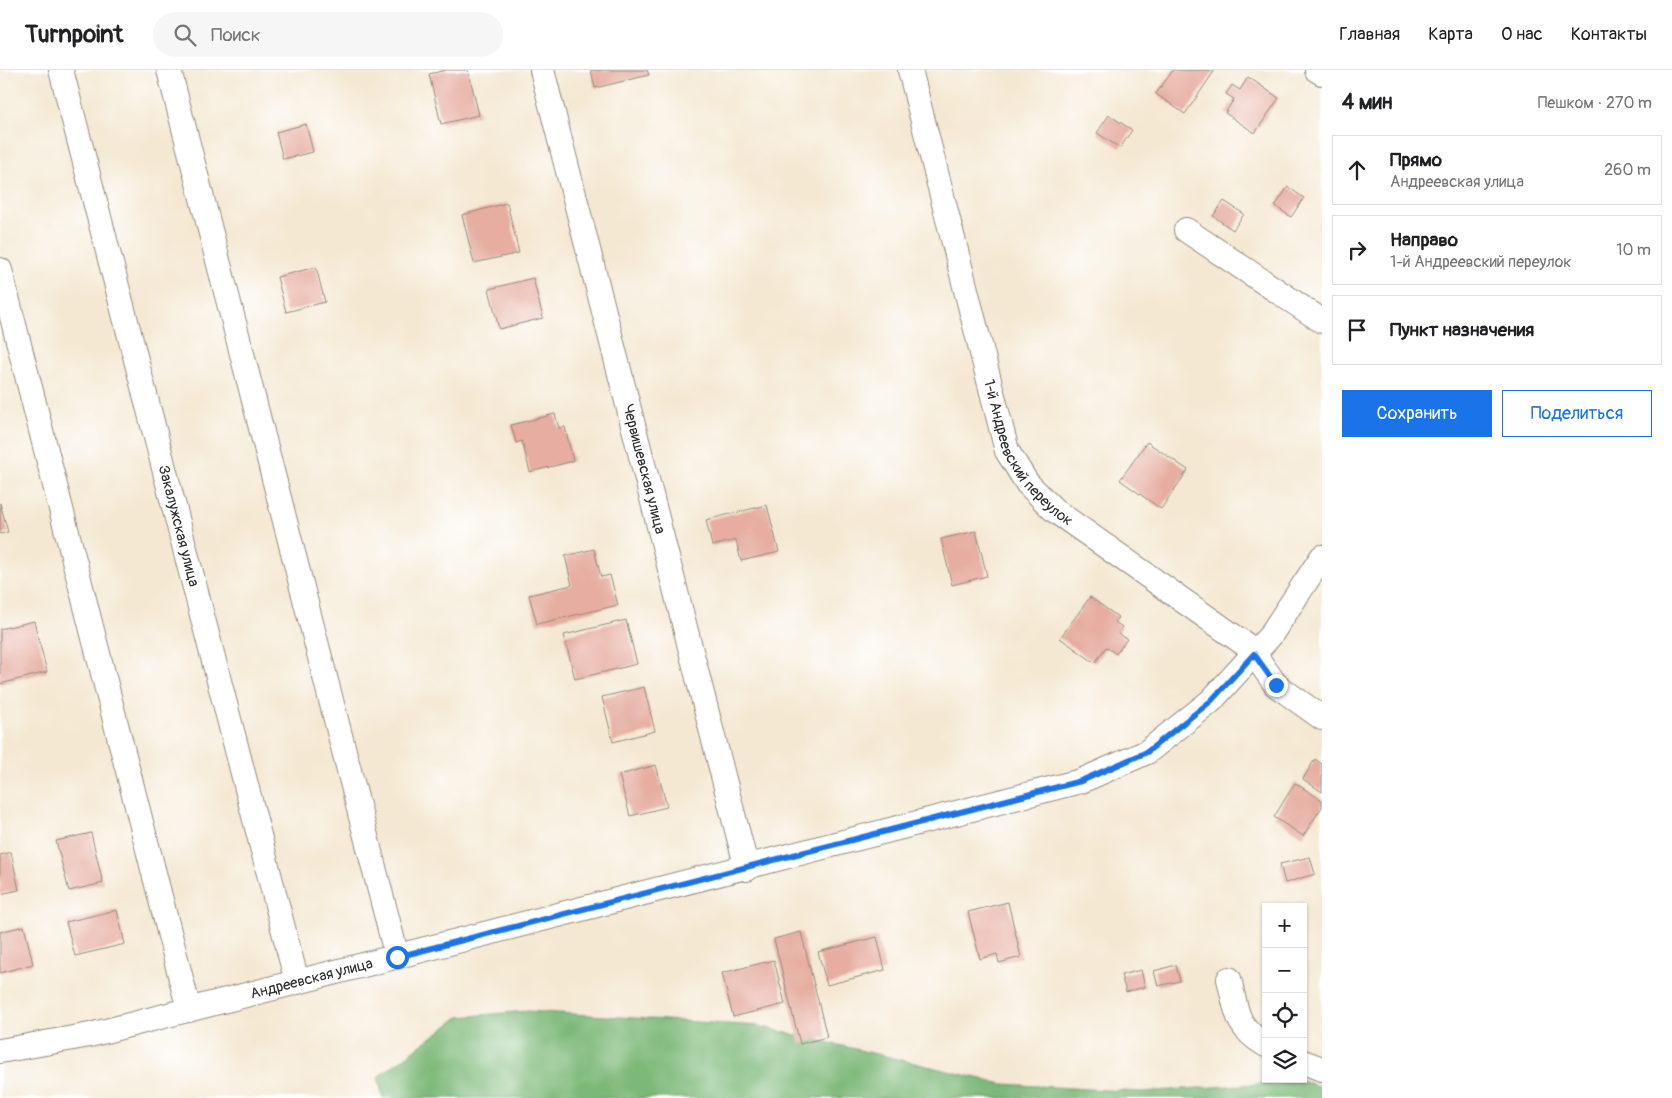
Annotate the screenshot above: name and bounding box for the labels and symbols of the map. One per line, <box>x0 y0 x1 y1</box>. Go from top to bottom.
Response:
street label: 1-й Андреевский переулок <box>979 378 1077 530</box>
street label: Червишевская улица <box>618 402 670 536</box>
street label: Закалужская улица <box>154 463 203 589</box>
route end <box>1265 674 1288 697</box>
route start <box>386 946 409 969</box>
street label: Андреевская улица <box>248 954 375 1004</box>

